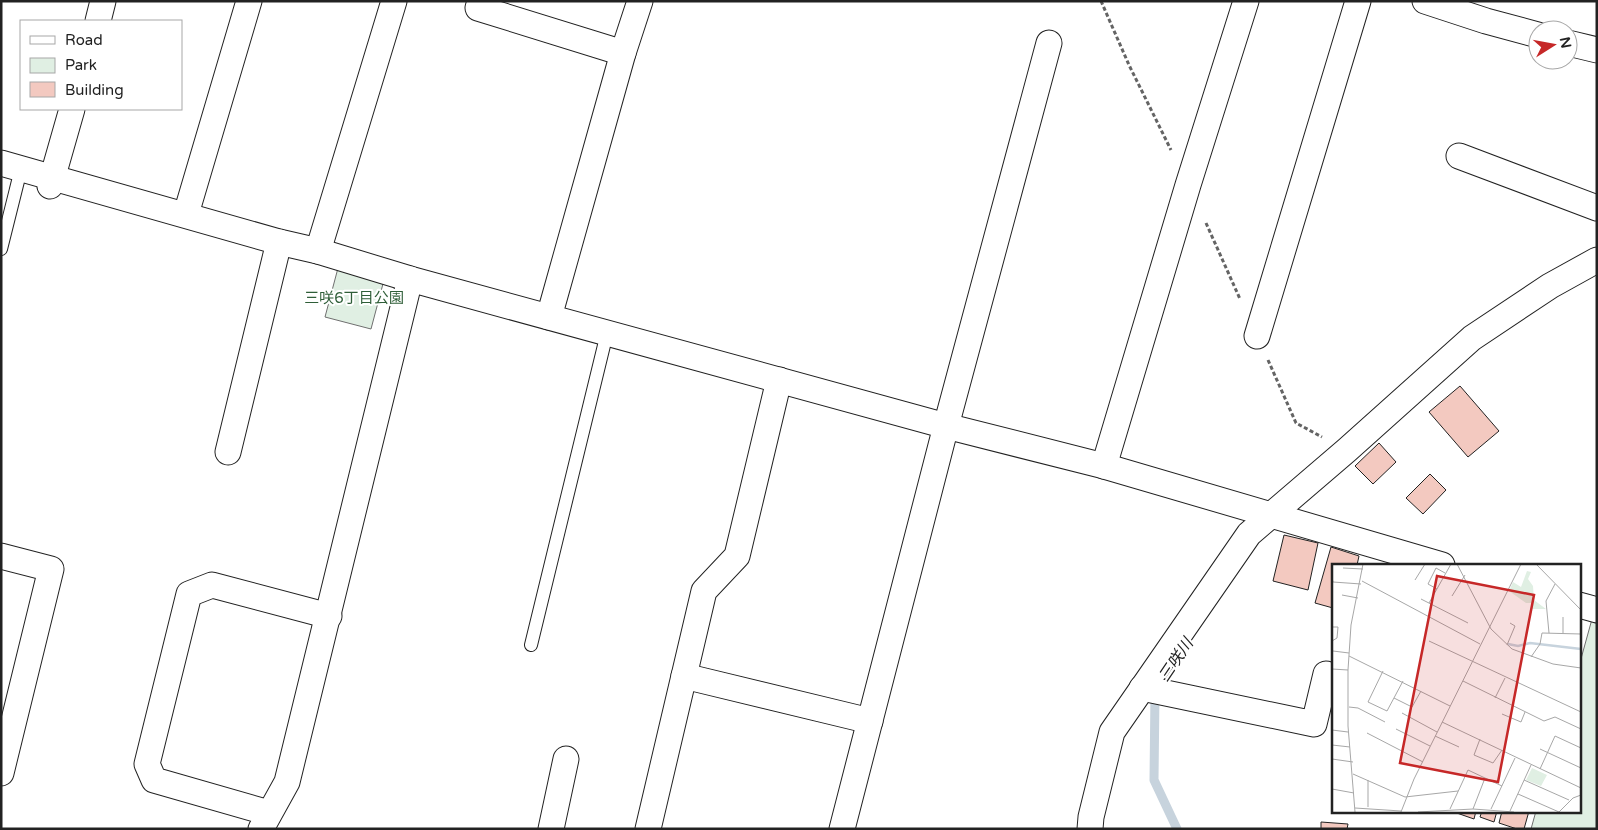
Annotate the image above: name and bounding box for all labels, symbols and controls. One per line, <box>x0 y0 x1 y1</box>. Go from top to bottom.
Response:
legend <box>20 20 182 110</box>
north arrow <box>1528 20 1578 70</box>
text: Road <box>65 31 103 49</box>
text: N <box>1556 35 1575 50</box>
text: Park <box>65 56 97 74</box>
text: Building <box>65 81 124 99</box>
park label: 三咲6丁目公園 <box>304 289 404 307</box>
inset map <box>1332 564 1580 812</box>
water label: 三咲川 <box>1154 633 1199 685</box>

